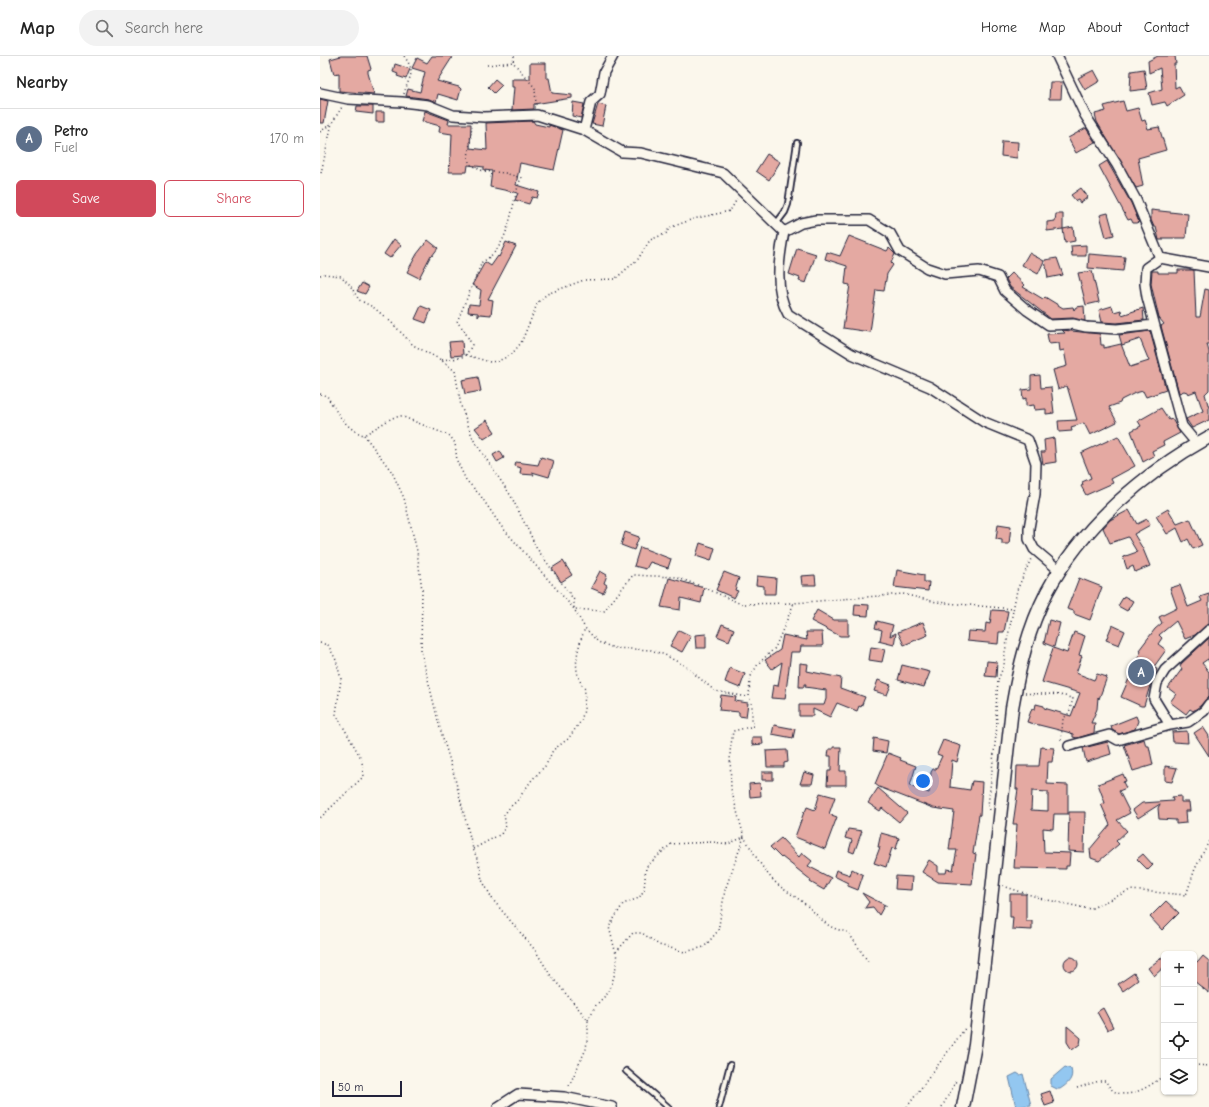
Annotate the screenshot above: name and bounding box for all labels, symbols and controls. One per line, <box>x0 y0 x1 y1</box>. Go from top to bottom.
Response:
search box <box>79 10 359 46</box>
text: Map <box>20 17 55 39</box>
icon: search <box>93 17 115 39</box>
text: Search here <box>125 19 203 37</box>
text: Home <box>981 19 1017 36</box>
text: Map <box>1039 19 1065 36</box>
text: About <box>1087 19 1122 36</box>
text: Contact <box>1144 19 1189 36</box>
text: Nearby <box>16 73 67 92</box>
text: Petro <box>54 122 88 140</box>
text: A <box>25 131 33 146</box>
text: 170 m <box>270 131 304 146</box>
text: Fuel <box>54 140 78 155</box>
button: Save <box>16 180 156 217</box>
button: Share <box>164 180 304 217</box>
pin: A <box>1128 657 1154 687</box>
your location <box>913 771 933 791</box>
map controls <box>1161 951 1197 1095</box>
button: + <box>1161 951 1197 987</box>
button: − <box>1161 987 1197 1023</box>
button: locate <box>1161 1023 1197 1059</box>
button: layers <box>1161 1059 1197 1095</box>
scale bar <box>332 1079 402 1098</box>
text: 50 m <box>338 1081 363 1094</box>

